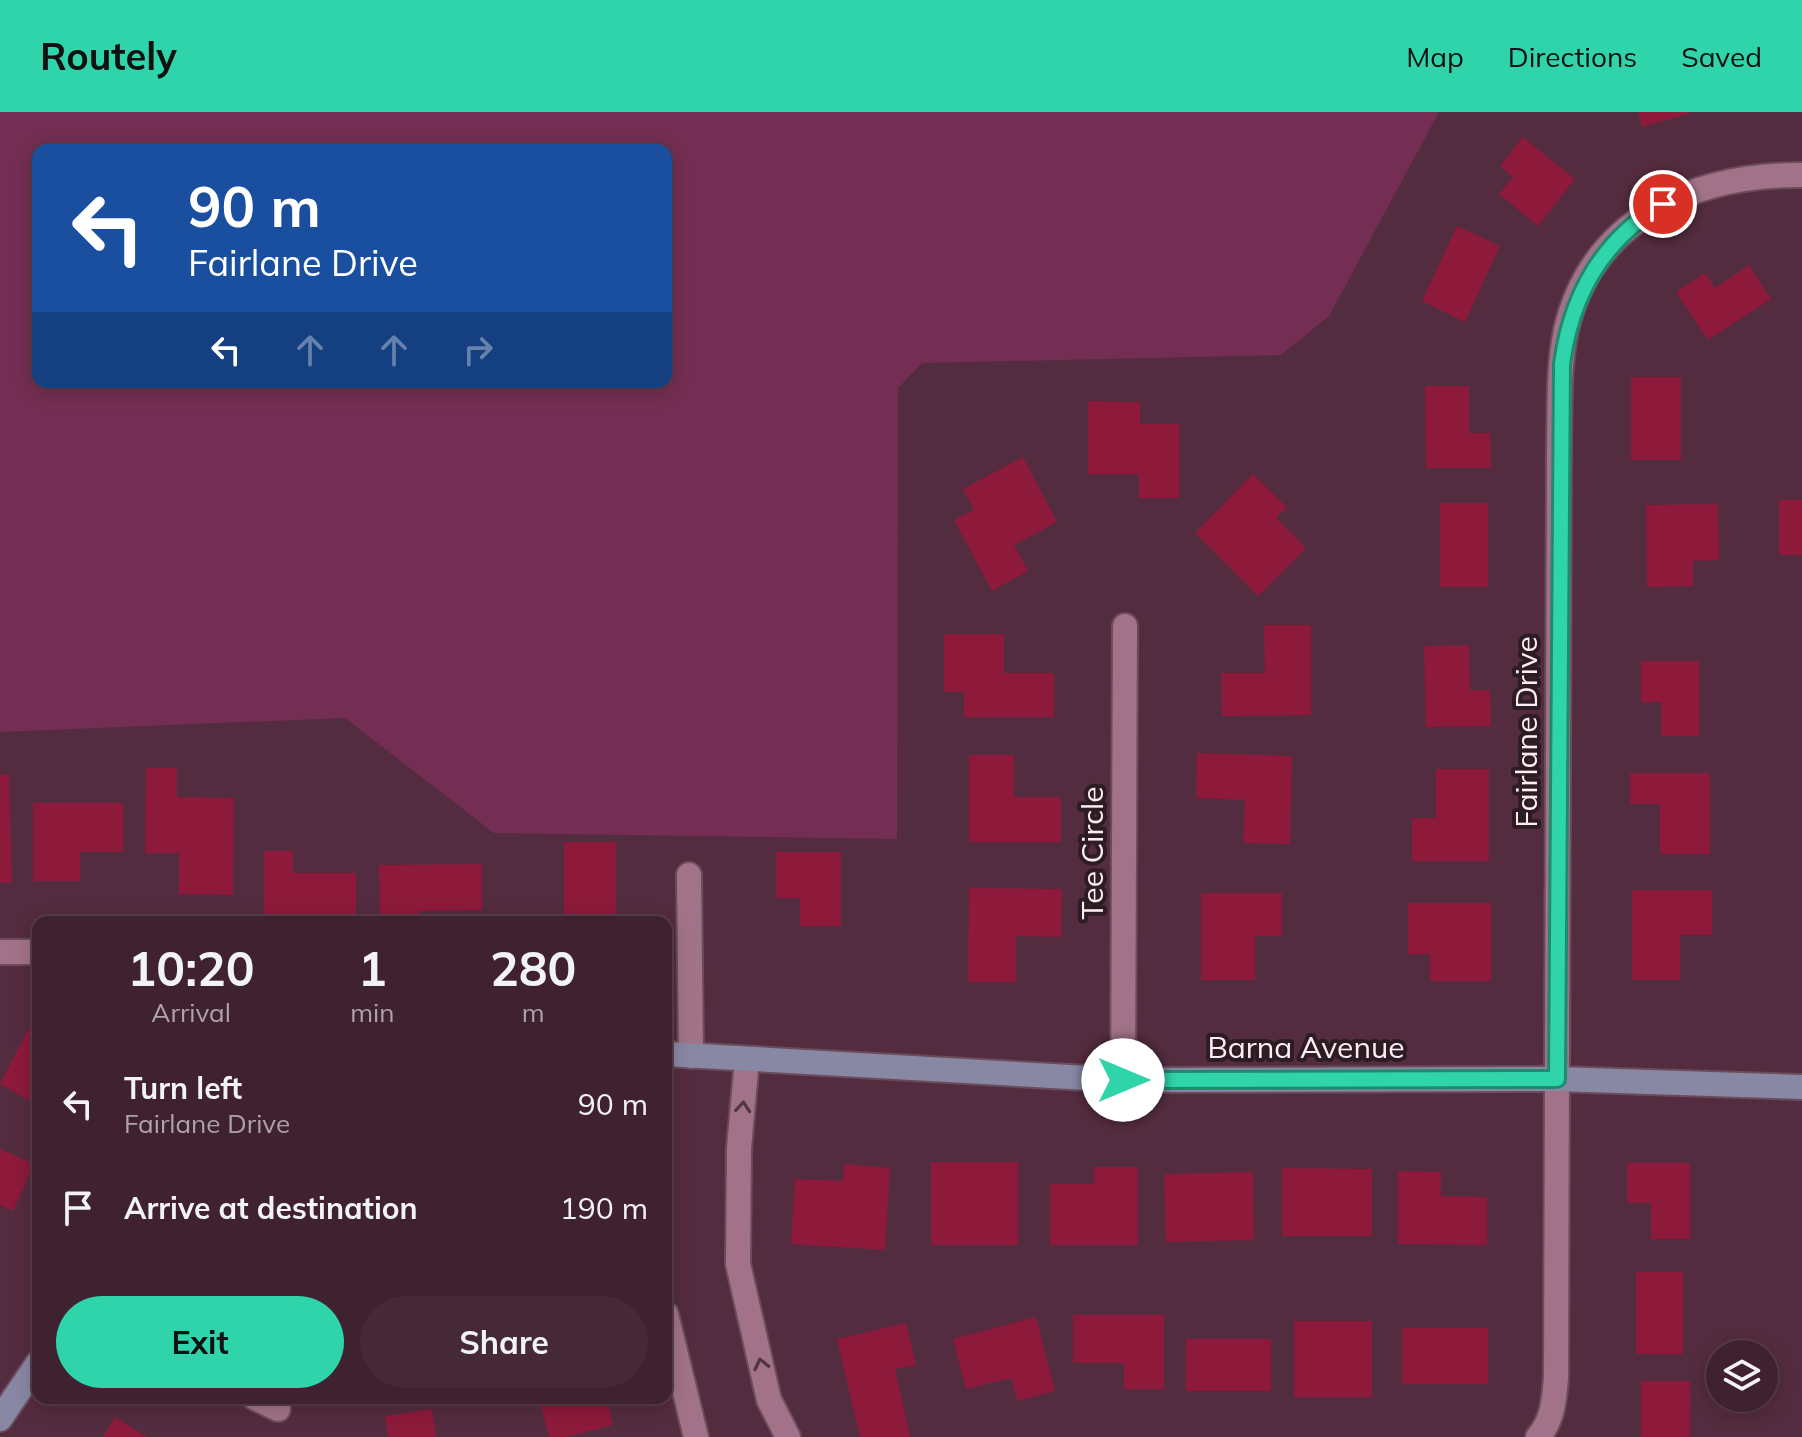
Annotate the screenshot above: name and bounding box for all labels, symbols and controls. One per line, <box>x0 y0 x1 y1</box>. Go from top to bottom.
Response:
text: Routely <box>40 32 177 80</box>
text: Map <box>1406 39 1464 74</box>
text: Directions <box>1508 39 1637 74</box>
text: Saved <box>1681 39 1762 74</box>
pin <box>1629 170 1697 238</box>
text: 90 m <box>188 171 321 241</box>
icon: left <box>56 176 160 280</box>
icon: arrive <box>1641 182 1685 226</box>
text: Fairlane Drive <box>188 240 418 285</box>
icon: left <box>204 328 248 372</box>
icon: ahead <box>288 328 332 372</box>
icon: ahead <box>372 328 416 372</box>
icon: right <box>456 328 500 372</box>
street label: Fairlane Drive <box>1507 636 1545 828</box>
street label: Tee Circle <box>1073 787 1111 919</box>
text: 10:20 <box>128 938 255 998</box>
text: 1 <box>358 938 387 998</box>
text: 280 <box>490 938 576 998</box>
text: Arrival <box>151 996 231 1029</box>
text: min <box>350 996 394 1029</box>
text: m <box>522 996 545 1029</box>
street label: Barna Avenue <box>1207 1028 1405 1066</box>
position arrow <box>1081 1038 1165 1122</box>
text: Turn left <box>124 1069 242 1107</box>
icon: left <box>56 1082 100 1126</box>
text: 90 m <box>578 1085 648 1123</box>
one-way arrow <box>734 1100 751 1113</box>
text: Fairlane Drive <box>124 1107 290 1140</box>
icon: arrive <box>56 1186 100 1230</box>
text: Arrive at destination <box>124 1189 418 1227</box>
text: 190 m <box>560 1189 648 1227</box>
button: Exit <box>56 1296 344 1388</box>
button: Share <box>360 1296 648 1388</box>
map controls <box>1706 1340 1778 1412</box>
button: layers <box>1706 1340 1778 1412</box>
one-way arrow <box>753 1358 770 1372</box>

